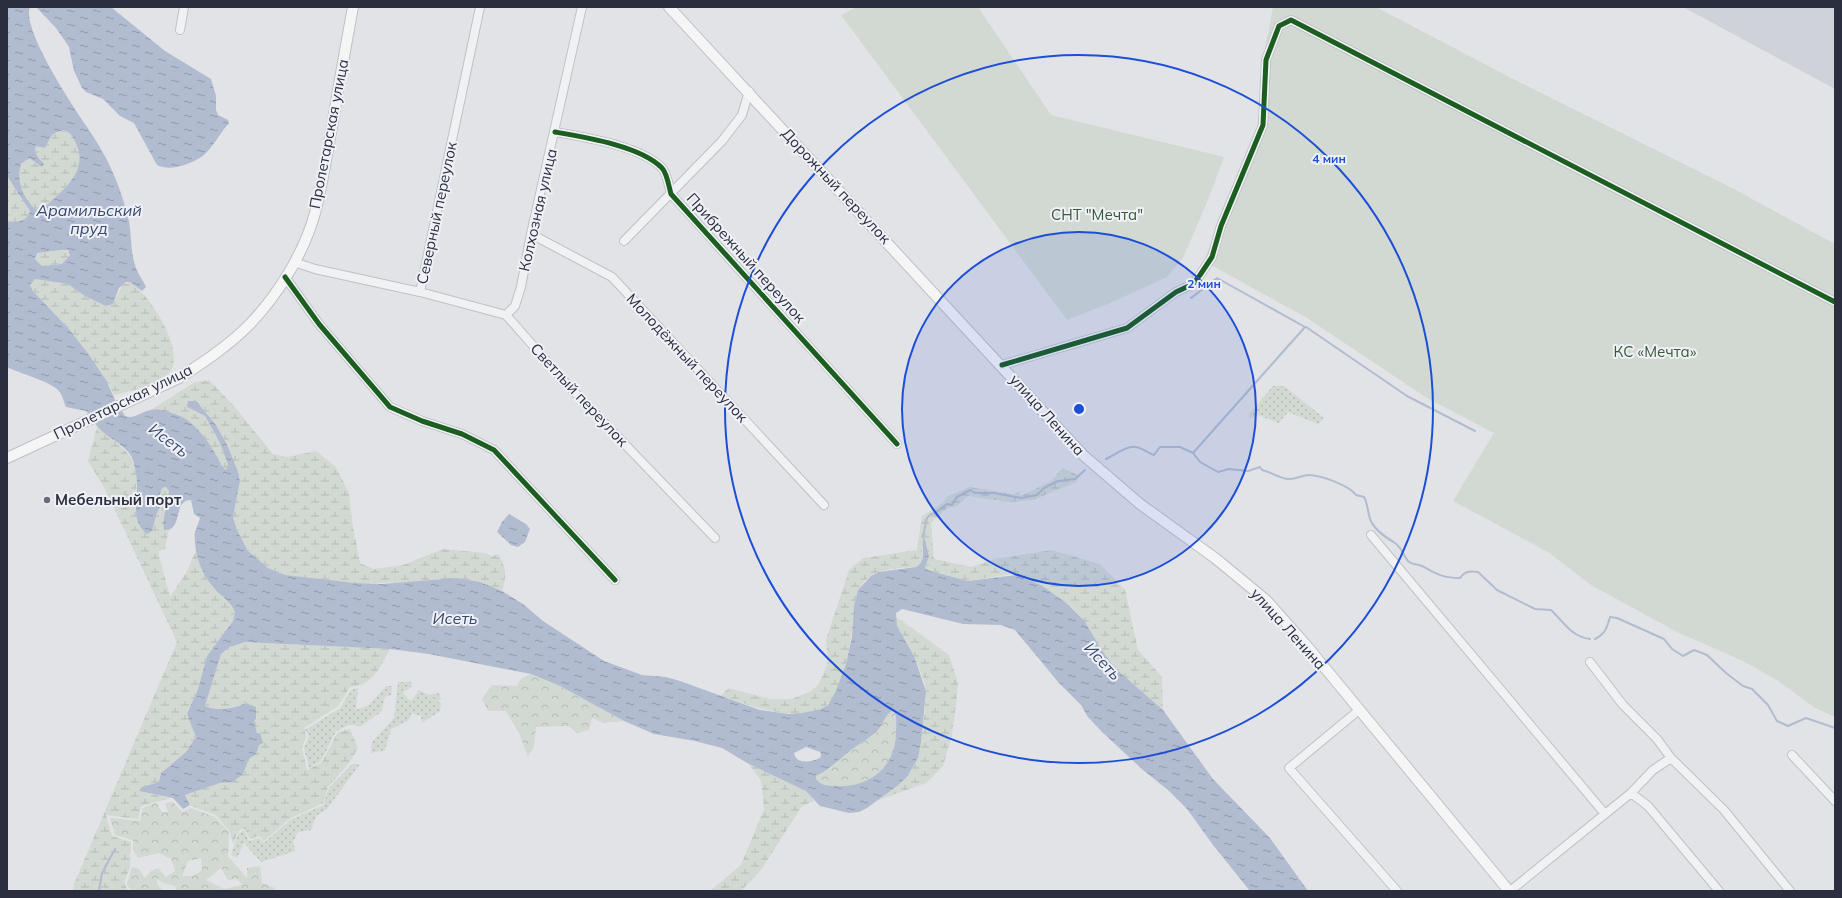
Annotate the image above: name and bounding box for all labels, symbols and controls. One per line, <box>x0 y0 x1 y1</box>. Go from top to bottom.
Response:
street label: Пролетарская улица <box>305 57 352 210</box>
street label: Дорожный переулок <box>778 124 896 248</box>
street label: Северный переулок <box>412 139 461 286</box>
street label: Колхозная улица <box>514 147 561 273</box>
text: 4 мин <box>1312 151 1346 166</box>
street label: Прибрежный переулок <box>683 189 810 327</box>
water label: Арамильский пруд <box>35 200 142 238</box>
park label: СНТ "Мечта" <box>1051 205 1143 224</box>
text: 2 мин <box>1187 276 1221 291</box>
street label: Молодёжный переулок <box>623 289 753 427</box>
street label: Светлый переулок <box>527 339 633 451</box>
park label: КС «Мечта» <box>1614 342 1697 361</box>
street label: Пролетарская улица <box>50 360 195 443</box>
street label: улица Ленина <box>1006 370 1089 459</box>
centre of rings <box>1072 402 1086 416</box>
water label: Исеть <box>145 418 193 462</box>
place label: Мебельный порт <box>55 490 182 509</box>
marker: Мебельный порт <box>42 495 52 505</box>
street label: улица Ленина <box>1247 584 1330 673</box>
water label: Исеть <box>433 608 478 628</box>
water label: Исеть <box>1080 638 1126 684</box>

